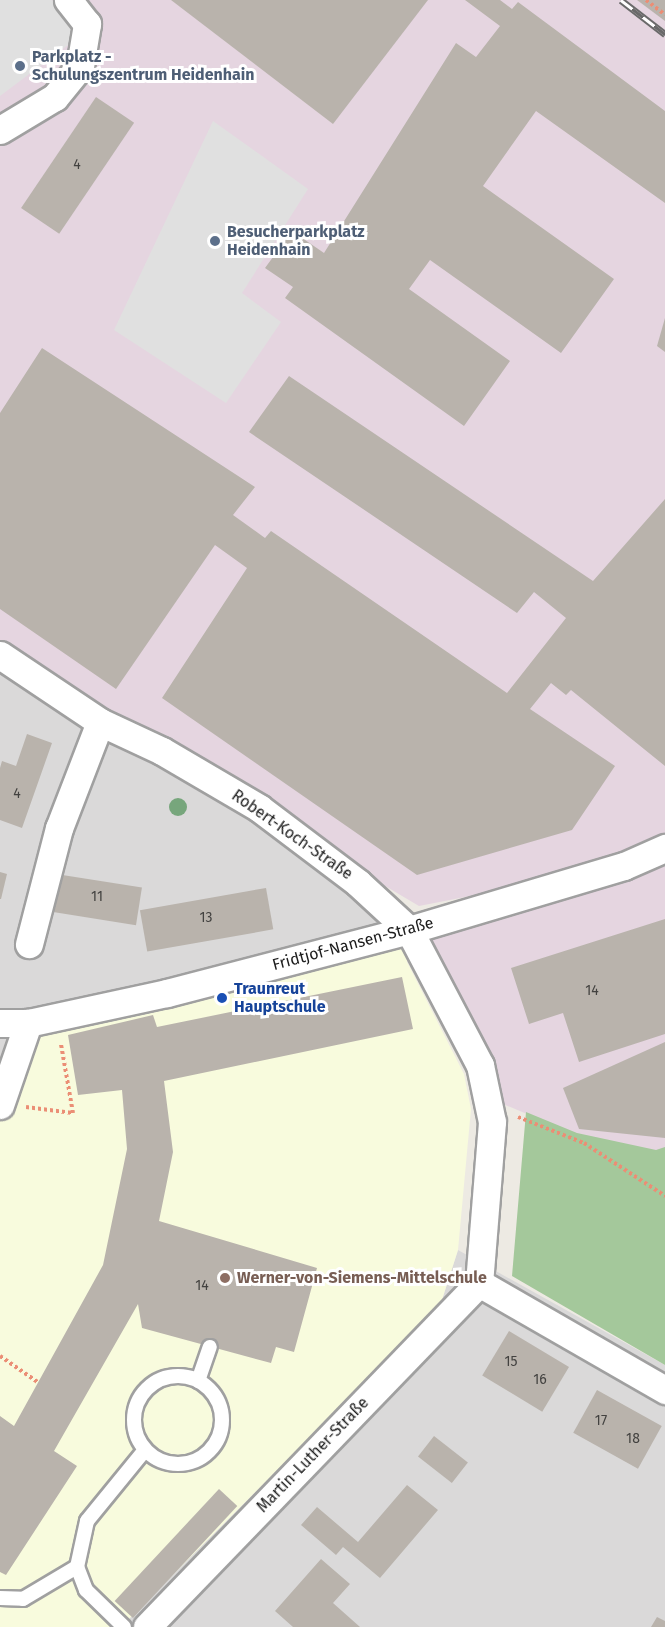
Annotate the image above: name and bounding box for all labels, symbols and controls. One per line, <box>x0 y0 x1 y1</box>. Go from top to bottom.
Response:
place label: Parkplatz - Schulungszentrum Heidenhain <box>32 47 254 85</box>
marker: Parkplatz - Schulungszentrum Heidenhain <box>13 59 27 73</box>
house number: 4 <box>73 157 81 173</box>
place label: Besucherparkplatz Heidenhain <box>227 222 365 260</box>
marker: Besucherparkplatz Heidenhain <box>208 234 222 248</box>
house number: 4 <box>13 786 21 802</box>
street label: Robert-Koch-Straße <box>228 786 356 884</box>
house number: 11 <box>91 889 103 905</box>
house number: 13 <box>199 910 213 926</box>
street label: Fridtjof-Nansen-Straße <box>270 913 436 975</box>
place label: Traunreut Hauptschule <box>234 979 326 1017</box>
house number: 14 <box>585 983 599 999</box>
marker: Traunreut Hauptschule <box>215 991 229 1005</box>
place label: Werner-von-Siemens-Mittelschule <box>237 1268 487 1288</box>
marker: Werner-von-Siemens-Mittelschule <box>218 1271 232 1285</box>
house number: 14 <box>195 1278 209 1294</box>
house number: 15 <box>504 1354 518 1370</box>
house number: 16 <box>533 1372 547 1388</box>
street label: Martin-Luther-Straße <box>253 1393 373 1517</box>
house number: 17 <box>595 1413 607 1429</box>
house number: 18 <box>626 1431 640 1447</box>

